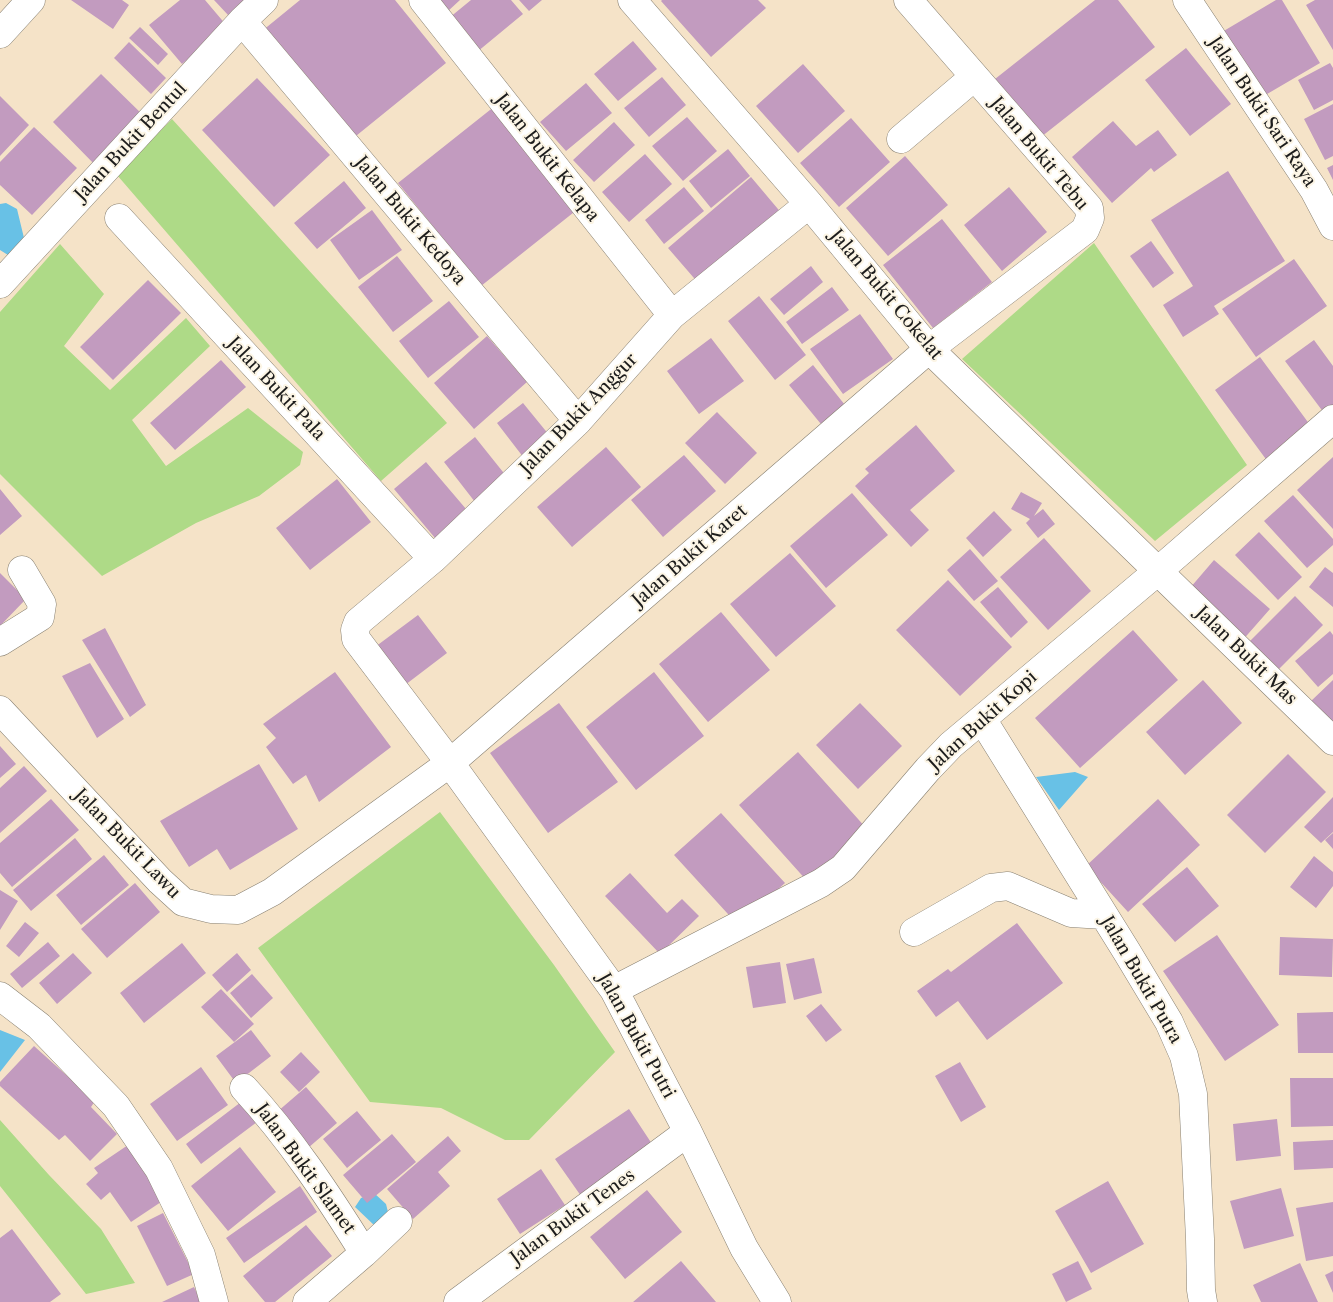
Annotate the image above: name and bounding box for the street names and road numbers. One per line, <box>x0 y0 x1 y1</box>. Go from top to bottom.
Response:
street label: Jalan Bukit Sari Raya <box>1204 33 1320 191</box>
street label: Jalan Bukit Bentul <box>71 78 191 206</box>
street label: Jalan Bukit Kelapa <box>490 90 604 226</box>
street label: Jalan Bukit Tebu <box>985 93 1093 215</box>
street label: Jalan Bukit Kedoya <box>350 152 470 290</box>
street label: Jalan Bukit Cokelat <box>825 226 947 364</box>
street label: Jalan Bukit Pala <box>223 333 329 445</box>
street label: Jalan Bukit Anggur <box>516 349 642 479</box>
street label: Jalan Bukit Karet <box>628 500 752 612</box>
street label: Jalan Bukit Mas <box>1191 602 1301 710</box>
street label: Jalan Bukit Kopi <box>924 667 1042 775</box>
street label: Jalan Bukit Lawu <box>69 785 185 903</box>
street label: Jalan Bukit Putra <box>1096 912 1186 1048</box>
street label: Jalan Bukit Putri <box>593 970 679 1102</box>
street label: Jalan Bukit Slamet <box>250 1100 360 1238</box>
street label: Jalan Bukit Tenes <box>507 1165 639 1269</box>

